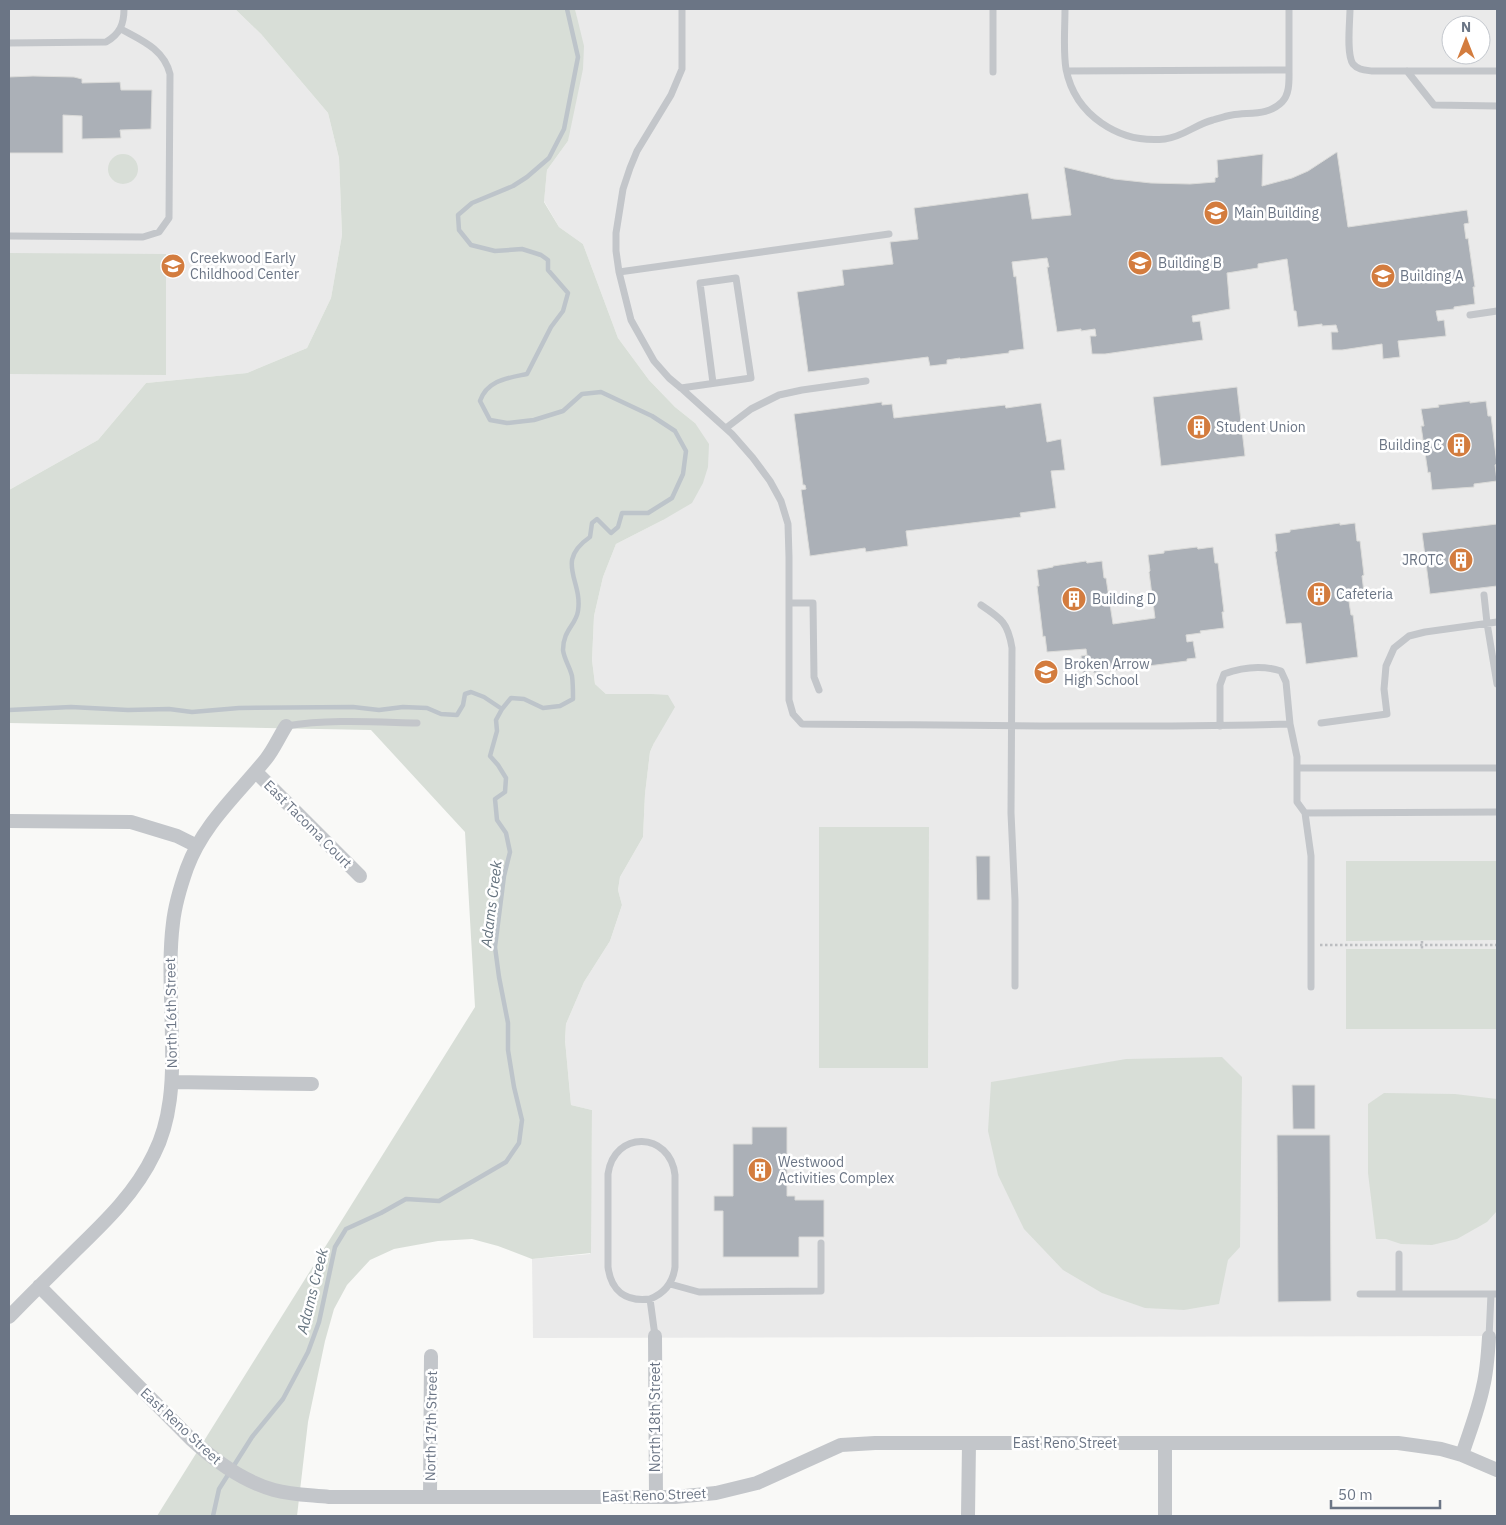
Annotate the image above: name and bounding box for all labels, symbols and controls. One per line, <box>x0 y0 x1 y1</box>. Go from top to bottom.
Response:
north arrow <box>1441 15 1491 65</box>
text: N <box>1461 18 1471 36</box>
school or university icon: Main Building <box>1203 200 1229 226</box>
place label: Main Building <box>1234 204 1320 222</box>
place label: Creekwood Early Childhood Center <box>190 249 299 283</box>
school or university icon: Building B <box>1127 250 1153 276</box>
school or university icon: Creekwood Early Childhood Center <box>160 253 186 279</box>
place label: Building B <box>1158 254 1222 272</box>
school or university icon: Building A <box>1370 263 1396 289</box>
place label: Building A <box>1400 267 1464 285</box>
building icon: Student Union <box>1186 414 1212 440</box>
place label: Student Union <box>1216 418 1306 436</box>
building icon: Building C <box>1446 432 1472 458</box>
place label: Building C <box>1379 436 1442 454</box>
building icon: JROTC <box>1448 547 1474 573</box>
place label: JROTC <box>1402 551 1444 569</box>
building icon: Cafeteria <box>1306 581 1332 607</box>
place label: Cafeteria <box>1336 585 1394 603</box>
building icon: Building D <box>1061 586 1087 612</box>
place label: Building D <box>1092 590 1156 608</box>
place label: Broken Arrow High School <box>1064 655 1150 689</box>
school or university icon: Broken Arrow High School <box>1033 659 1059 685</box>
street label: East Tacoma Court <box>260 776 356 872</box>
water label: Adams Creek <box>476 859 506 950</box>
street label: North 16th Street <box>161 958 181 1068</box>
place label: Westwood Activities Complex <box>778 1153 894 1187</box>
building icon: Westwood Activities Complex <box>747 1157 773 1183</box>
water label: Adams Creek <box>292 1246 332 1337</box>
street label: North 18th Street <box>646 1362 664 1472</box>
street label: North 17th Street <box>421 1371 441 1481</box>
street label: East Reno Street <box>137 1384 225 1468</box>
street label: East Reno Street <box>1013 1434 1117 1452</box>
scale bar <box>1331 1478 1440 1510</box>
street label: East Reno Street <box>601 1484 707 1506</box>
text: 50 m <box>1338 1485 1373 1504</box>

